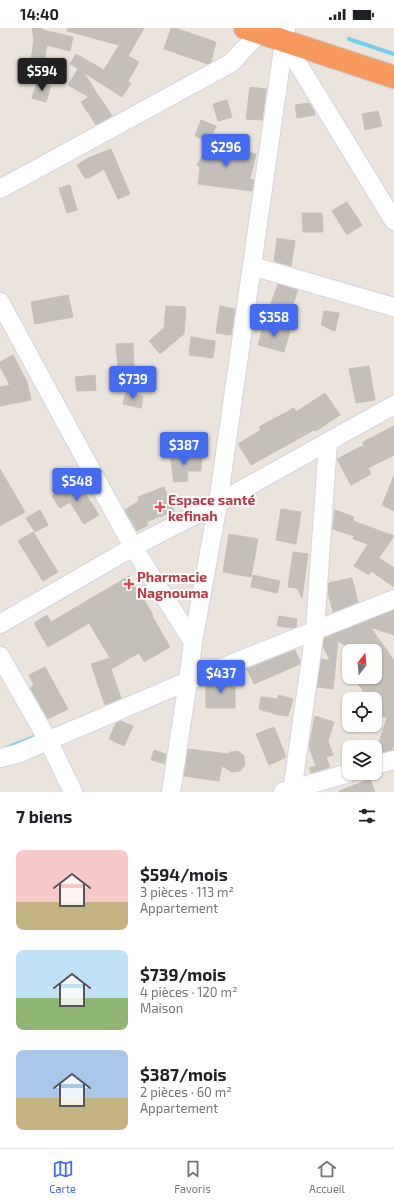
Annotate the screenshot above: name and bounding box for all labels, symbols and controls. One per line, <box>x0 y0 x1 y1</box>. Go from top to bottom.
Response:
text: 14:40 <box>20 5 59 23</box>
pin: $594 <box>18 58 66 92</box>
text: $594 <box>27 63 57 79</box>
pin: $296 <box>202 134 250 168</box>
text: $296 <box>211 139 241 155</box>
pin: $358 <box>250 304 298 338</box>
text: $358 <box>259 309 289 325</box>
pin: $739 <box>109 366 157 400</box>
text: $739 <box>118 371 148 387</box>
pin: $387 <box>160 432 208 466</box>
text: $387 <box>169 437 199 453</box>
pin: $548 <box>53 468 101 502</box>
text: $548 <box>61 473 93 489</box>
place label: Espace santé kefinah <box>168 491 255 524</box>
marker: Espace santé kefinah <box>155 502 165 512</box>
place label: Pharmacie Nagnouma <box>137 568 209 601</box>
marker: Pharmacie Nagnouma <box>124 579 134 589</box>
north arrow <box>342 644 382 684</box>
map controls <box>342 644 382 780</box>
pin: $437 <box>197 660 245 694</box>
text: $437 <box>206 665 236 681</box>
button: locate <box>342 692 382 732</box>
button: layers <box>342 740 382 780</box>
icon: filters <box>356 805 378 827</box>
text: 7 biens <box>16 806 72 826</box>
text: $594/mois <box>140 864 228 884</box>
icon: home <box>48 866 96 914</box>
text: 3 pièces · 113 m² <box>140 884 234 900</box>
text: Appartement <box>140 900 218 916</box>
text: $739/mois <box>140 964 226 984</box>
icon: home <box>48 966 96 1014</box>
text: 4 pièces · 120 m² <box>140 984 237 1000</box>
text: Maison <box>140 1000 183 1016</box>
text: $387/mois <box>140 1064 227 1084</box>
icon: home <box>48 1066 96 1114</box>
text: 2 pièces · 60 m² <box>140 1084 232 1100</box>
text: Appartement <box>140 1100 218 1116</box>
tab: Carte <box>49 1158 76 1195</box>
tab: Favoris <box>174 1158 211 1195</box>
tab: Accueil <box>309 1158 345 1195</box>

